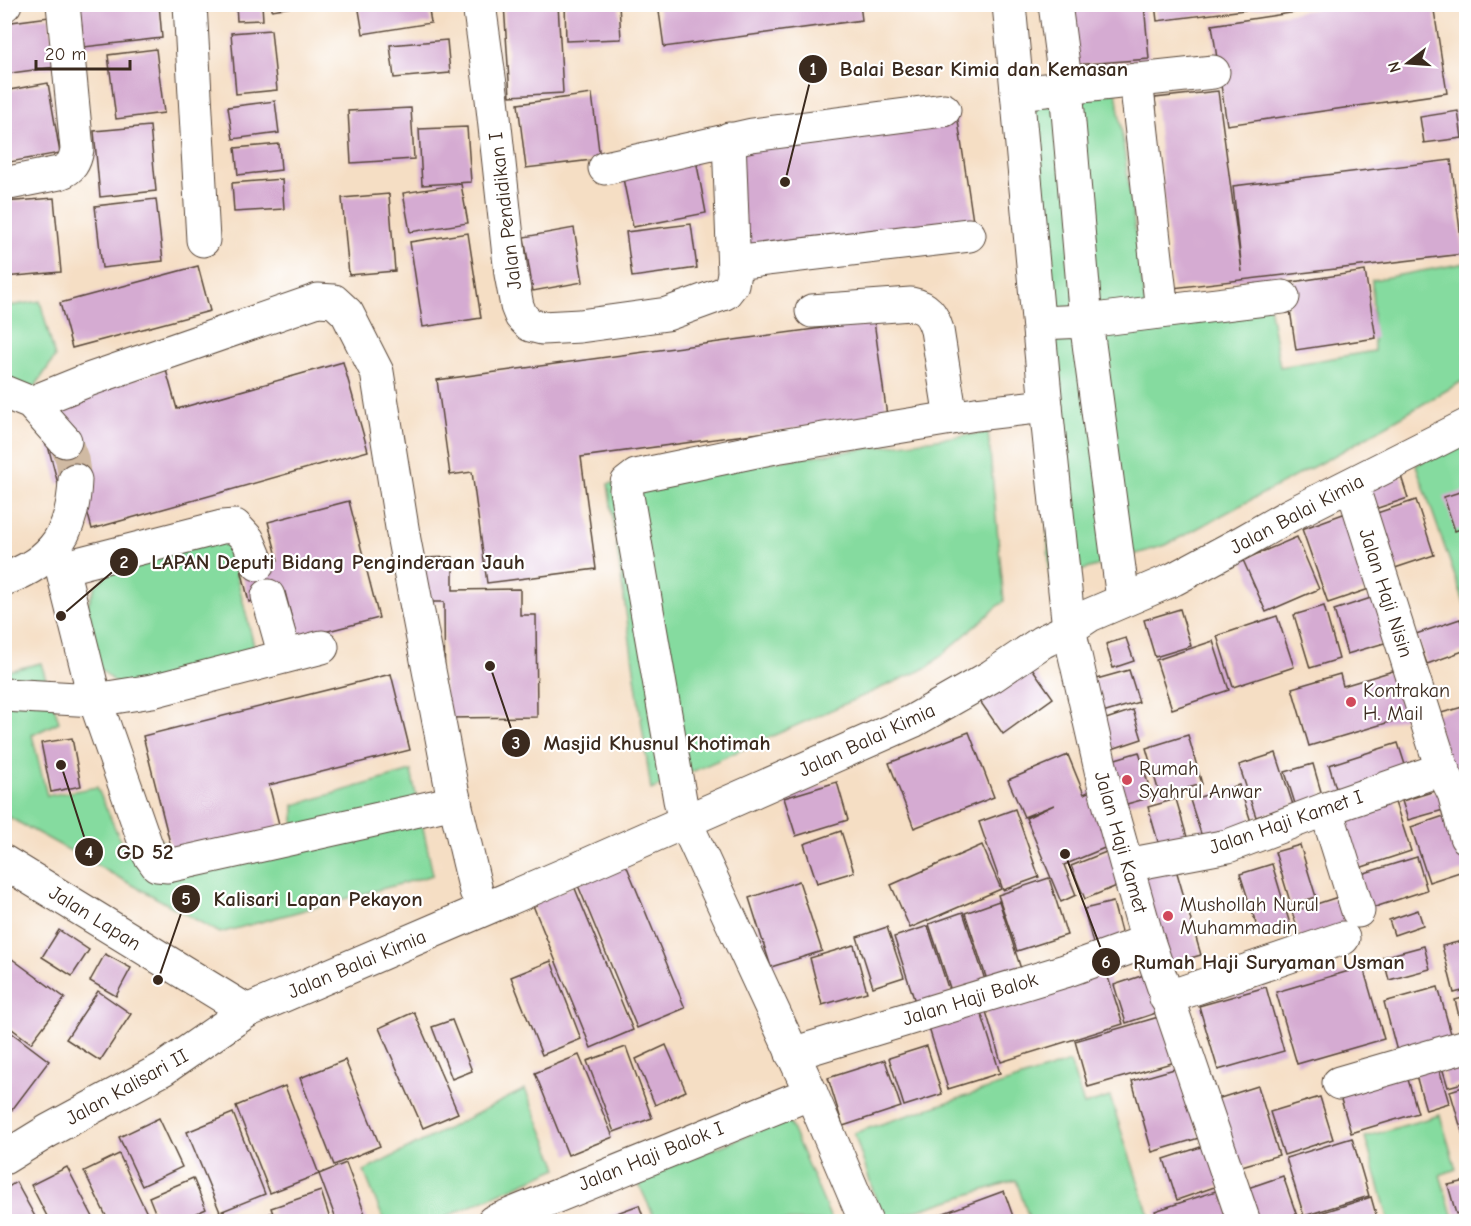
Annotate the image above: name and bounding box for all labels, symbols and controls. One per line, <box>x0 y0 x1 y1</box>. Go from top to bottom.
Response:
scale bar <box>36 33 130 71</box>
north arrow <box>1378 33 1438 93</box>
text: 20 m <box>45 44 86 65</box>
callout: Balai Besar Kimia dan Kemasan <box>798 49 1140 88</box>
text: Balai Besar Kimia dan Kemasan <box>840 57 1128 81</box>
text: 1 <box>809 59 817 80</box>
text: N <box>1384 59 1405 75</box>
street label: Jalan Pendidikan I <box>484 131 526 291</box>
street label: Jalan Balai Kimia <box>1226 469 1368 559</box>
street label: Jalan Haji Nisin <box>1354 526 1418 660</box>
callout: LAPAN Deputi Bidang Penginderaan Jauh <box>109 543 536 582</box>
text: LAPAN Deputi Bidang Penginderaan Jauh <box>151 550 525 574</box>
text: 2 <box>120 552 129 573</box>
place label: Kontrakan H. Mail <box>1363 679 1450 725</box>
marker: Kontrakan H. Mail <box>1344 695 1358 709</box>
street label: Jalan Balai Kimia <box>795 698 939 782</box>
callout: Masjid Khusnul Khotimah <box>501 723 782 762</box>
text: Masjid Khusnul Khotimah <box>543 731 771 755</box>
text: 3 <box>512 733 520 754</box>
place label: Rumah Syahrul Anwar <box>1139 757 1262 803</box>
street label: Jalan Haji Kamet <box>1090 768 1153 917</box>
marker: Rumah Syahrul Anwar <box>1120 773 1134 787</box>
street label: Jalan Haji Kamet I <box>1206 785 1366 859</box>
callout: GD 52 <box>74 832 185 871</box>
text: GD 52 <box>117 840 174 864</box>
text: 4 <box>85 842 93 863</box>
callout: Kalisari Lapan Pekayon <box>171 880 434 919</box>
street label: Jalan Lapan <box>45 881 145 955</box>
text: Kalisari Lapan Pekayon <box>213 887 423 911</box>
text: 5 <box>181 889 191 910</box>
place label: Mushollah Nurul Muhammadin <box>1180 893 1319 939</box>
marker: Mushollah Nurul Muhammadin <box>1161 909 1175 923</box>
street label: Jalan Balai Kimia <box>285 925 429 1003</box>
callout: Rumah Haji Suryaman Usman <box>1091 943 1417 982</box>
text: Rumah Haji Suryaman Usman <box>1133 950 1405 974</box>
text: 6 <box>1101 952 1111 973</box>
street label: Jalan Haji Balok <box>900 967 1041 1030</box>
street label: Jalan Kalisari II <box>62 1044 192 1130</box>
street label: Jalan Haji Balok I <box>575 1116 727 1196</box>

